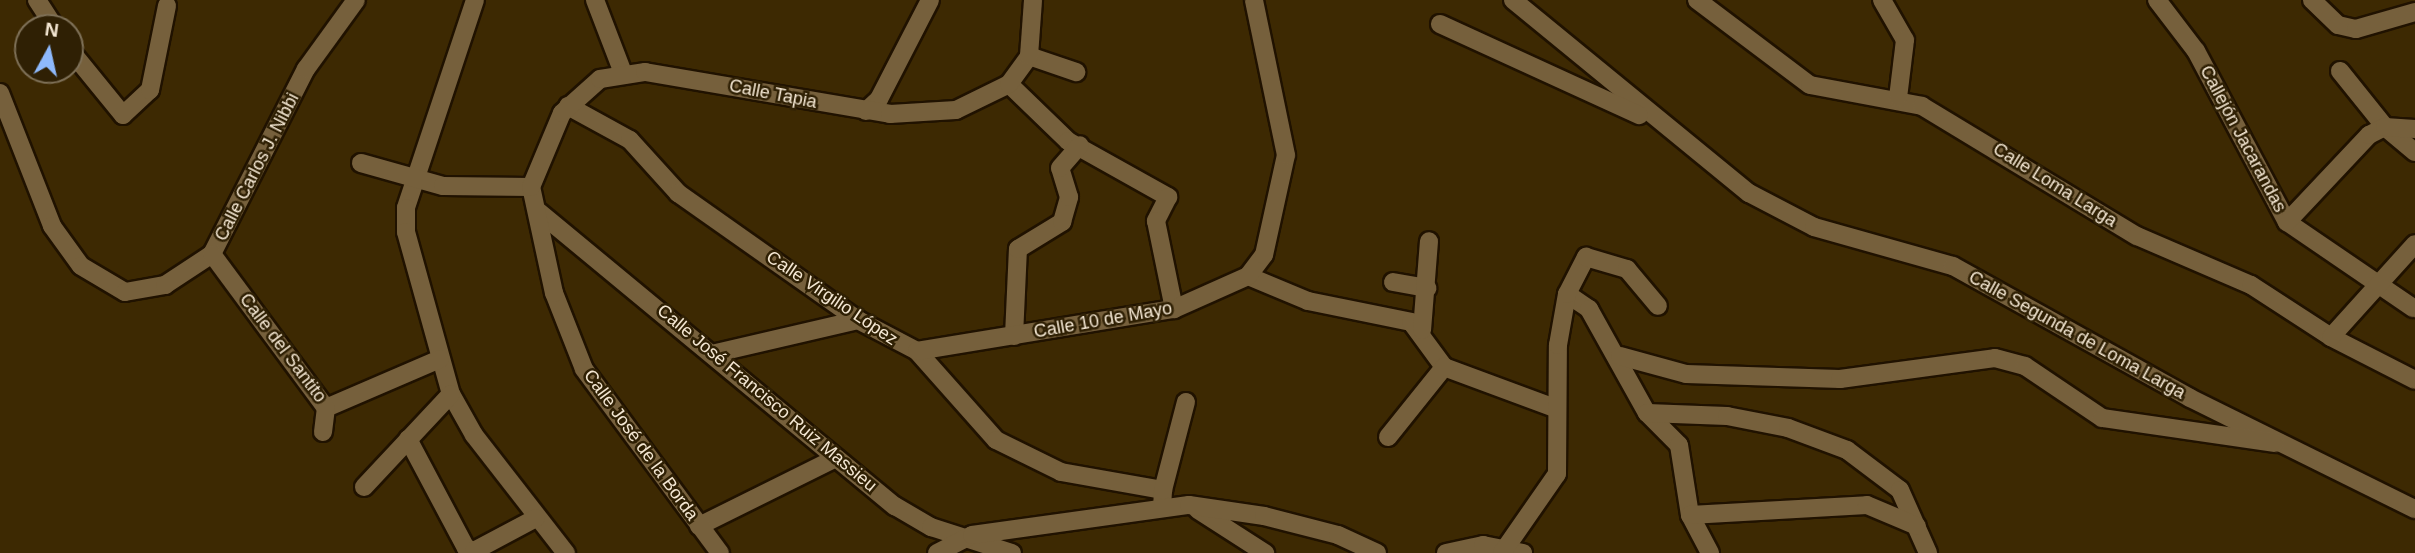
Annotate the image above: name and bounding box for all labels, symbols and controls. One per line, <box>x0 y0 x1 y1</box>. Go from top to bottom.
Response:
north arrow <box>14 14 84 84</box>
text: N <box>43 18 60 41</box>
street label: Callejón Jacarandas <box>2195 62 2291 216</box>
street label: Calle Tapia <box>727 75 819 113</box>
street label: Calle Carlos J. Nibbi <box>210 89 304 245</box>
street label: Calle Loma Larga <box>1989 138 2121 232</box>
street label: Calle Virgilio López <box>762 246 902 350</box>
street label: Calle Segunda de Loma Larga <box>1965 266 2189 404</box>
street label: Calle del Santito <box>235 289 331 407</box>
street label: Calle 10 de Mayo <box>1032 297 1174 343</box>
street label: Calle José Francisco Ruiz Massieu <box>653 300 881 496</box>
street label: Calle José de la Borda <box>579 365 703 525</box>

